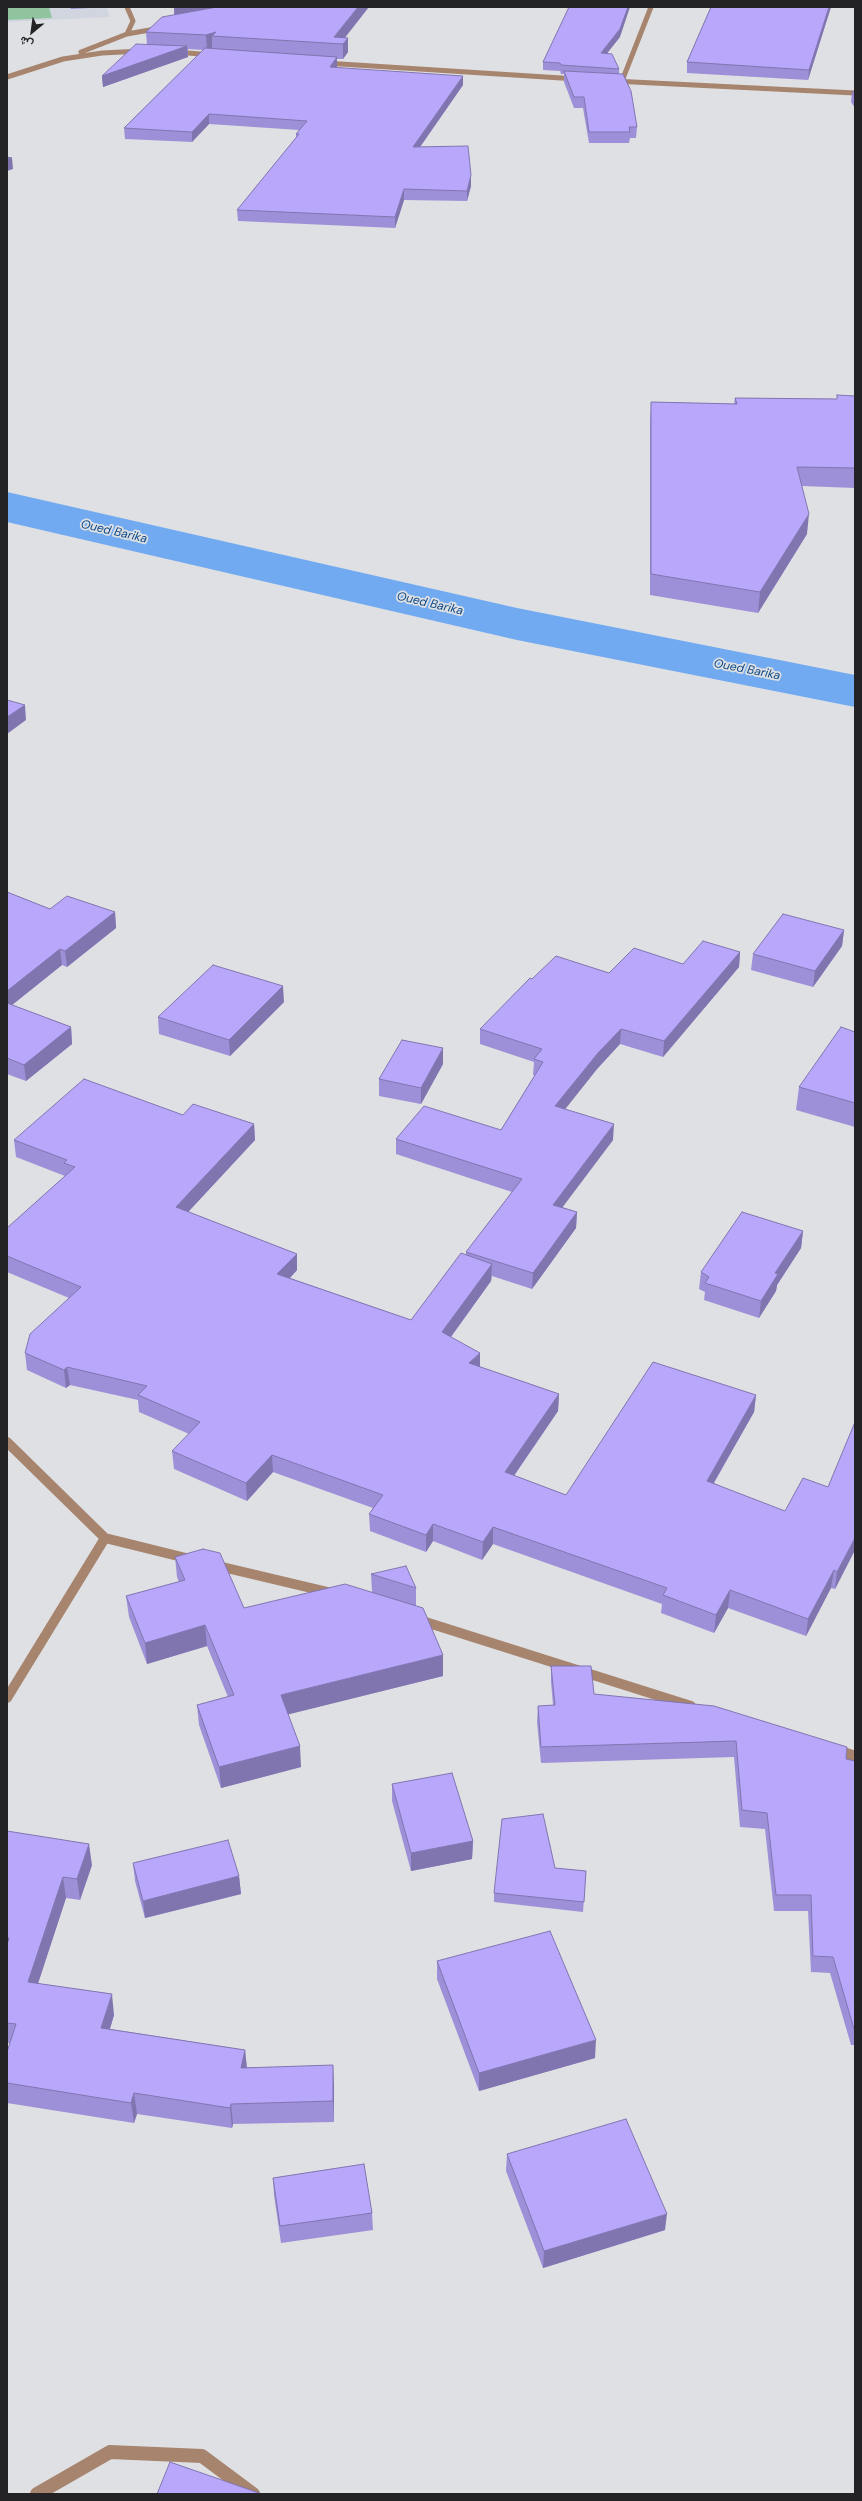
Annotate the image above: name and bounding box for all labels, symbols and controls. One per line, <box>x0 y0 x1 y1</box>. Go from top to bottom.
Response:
north arrow <box>12 12 52 52</box>
text: ش <box>17 33 35 52</box>
water label: Oued Barika <box>79 517 149 547</box>
water label: Oued Barika <box>395 589 465 619</box>
water label: Oued Barika <box>712 656 782 684</box>

